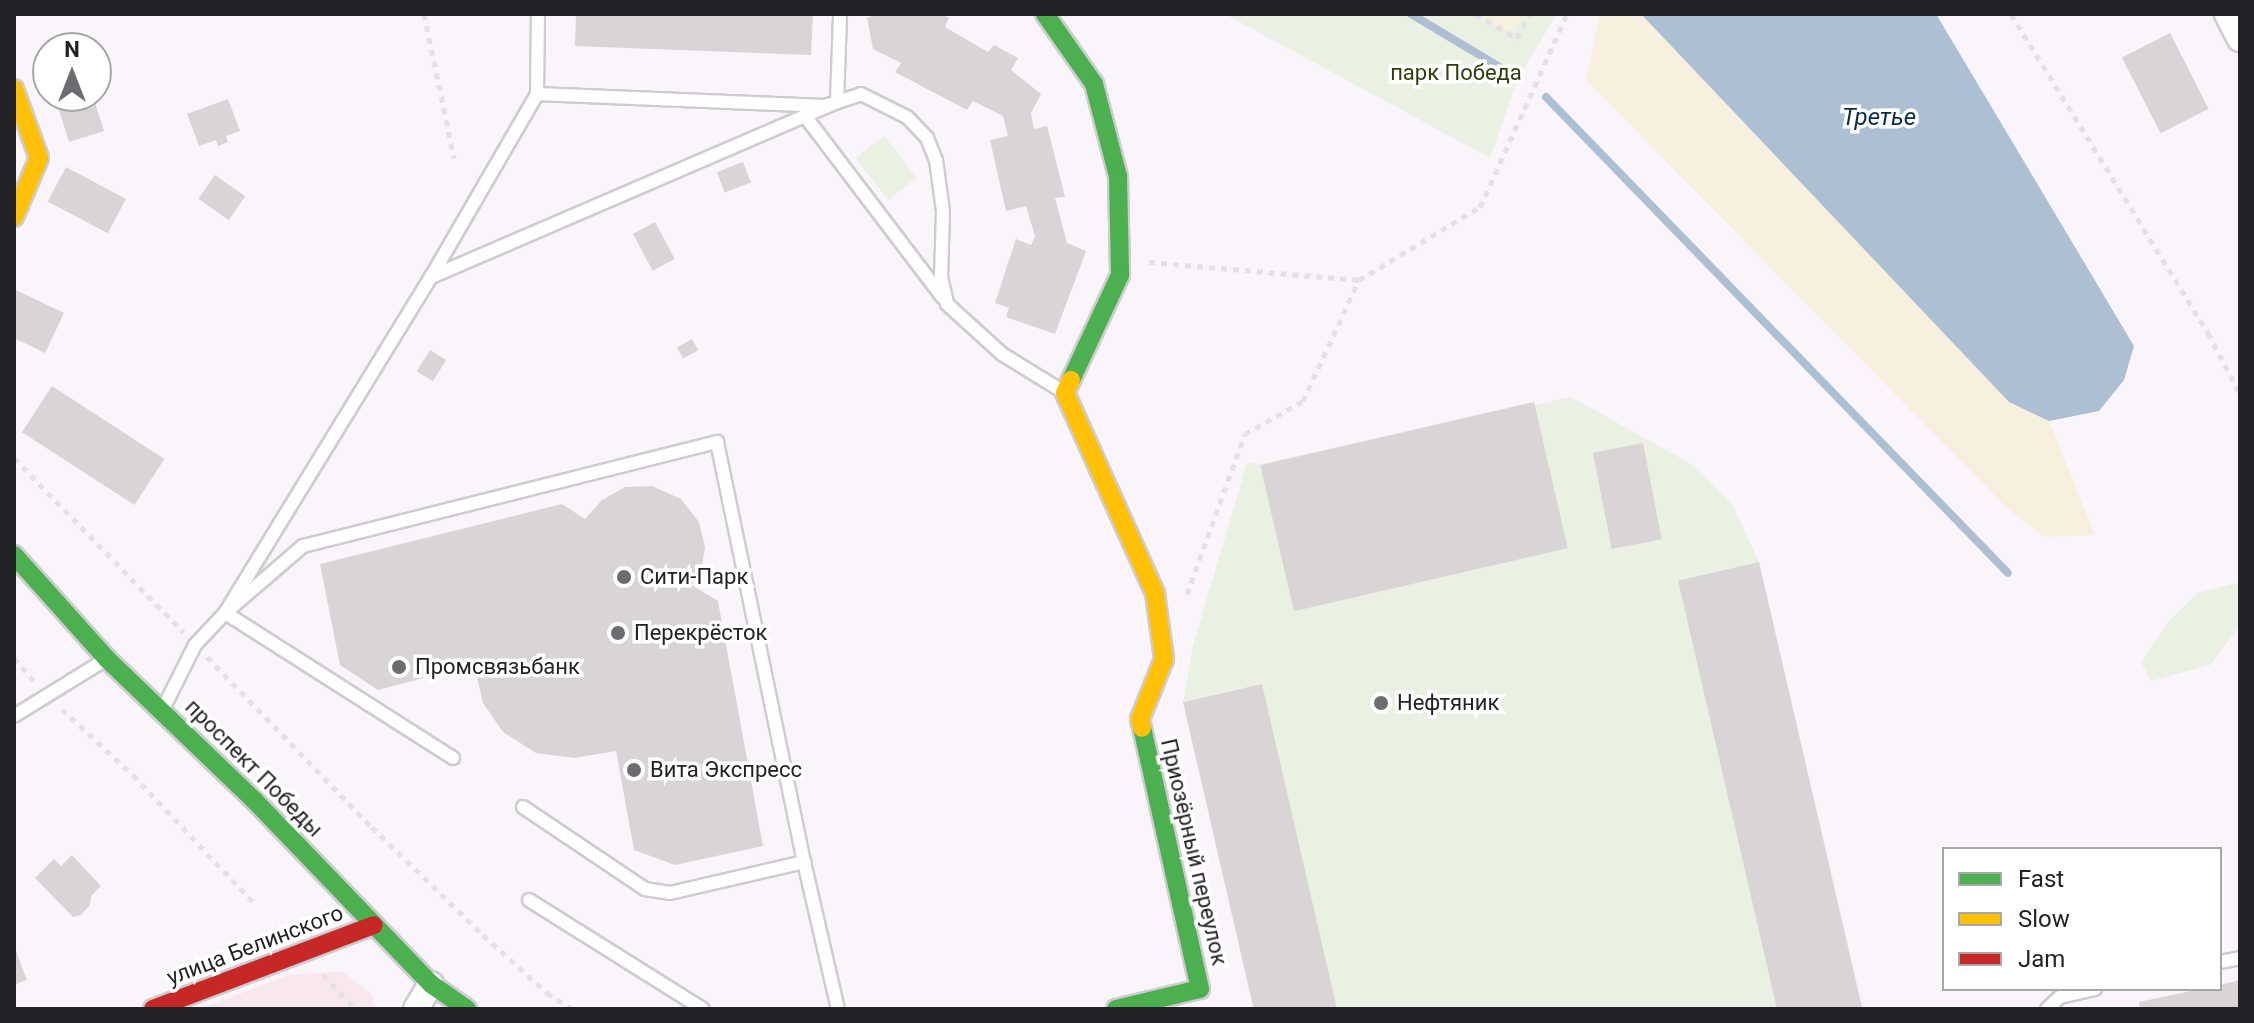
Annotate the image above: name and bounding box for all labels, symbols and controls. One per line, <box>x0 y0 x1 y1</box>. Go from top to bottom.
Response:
north arrow <box>32 32 112 112</box>
text: N <box>64 37 80 62</box>
park label: парк Победa <box>1390 60 1522 86</box>
water label: Третье <box>1842 104 1916 132</box>
place label: Сити-Парк <box>640 564 748 590</box>
marker: Сити-Парк <box>615 568 633 586</box>
place label: Перекрёсток <box>634 620 767 646</box>
marker: Перекрёсток <box>609 624 627 642</box>
place label: Промсвязьбанк <box>415 654 580 680</box>
marker: Промсвязьбанк <box>390 658 408 676</box>
place label: Нефтяник <box>1397 690 1499 716</box>
street label: проспект Победы <box>180 694 328 842</box>
marker: Нефтяник <box>1372 694 1390 712</box>
street label: Приозёрный переулок <box>1155 736 1233 968</box>
place label: Вита Экспресс <box>650 757 802 783</box>
marker: Вита Экспресс <box>625 761 643 779</box>
legend <box>1942 847 2222 991</box>
text: Fast <box>2018 865 2064 893</box>
street label: улица Белинского <box>163 899 347 991</box>
text: Slow <box>2018 905 2070 933</box>
text: Jam <box>2018 945 2065 973</box>

